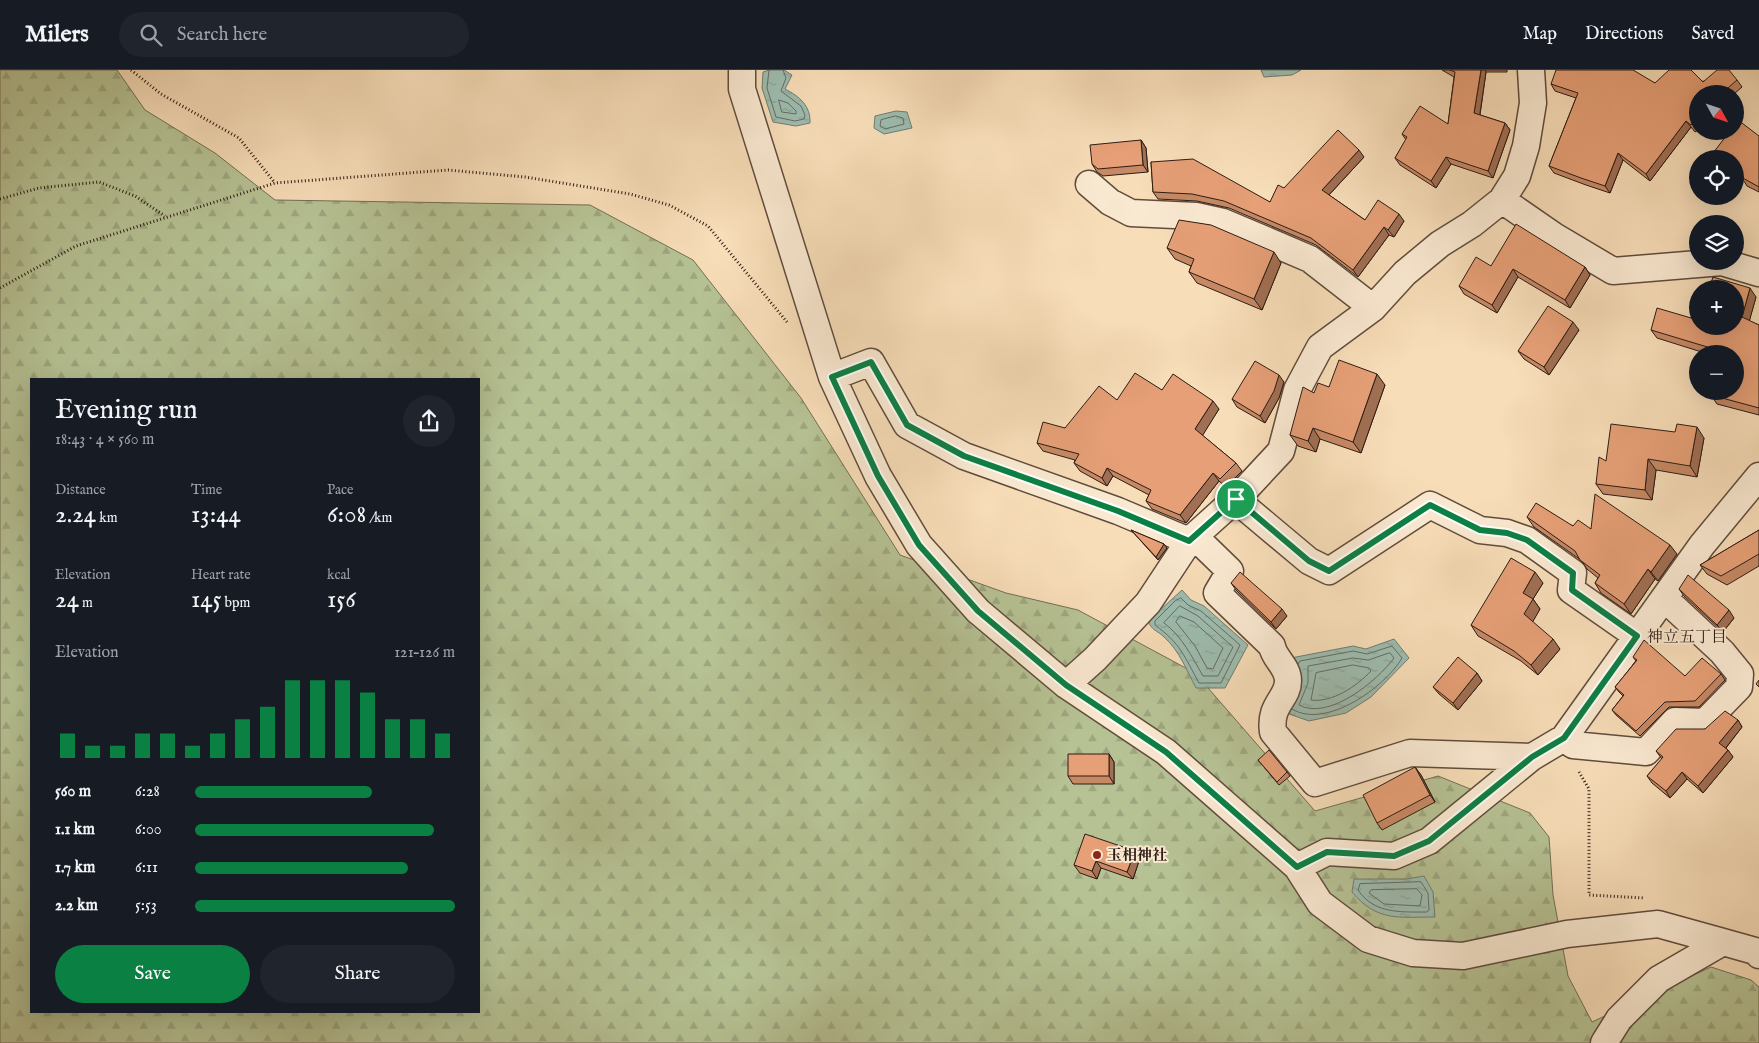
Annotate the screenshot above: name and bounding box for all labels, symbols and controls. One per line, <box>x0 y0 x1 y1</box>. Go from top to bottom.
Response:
search box <box>119 12 469 57</box>
text: Milers <box>25 19 89 50</box>
icon: search <box>137 21 165 49</box>
text: Search here <box>177 23 267 47</box>
text: Map <box>1523 23 1557 46</box>
text: Directions <box>1585 23 1663 46</box>
text: Saved <box>1691 23 1734 46</box>
north arrow <box>1689 85 1744 140</box>
map controls <box>1689 85 1744 400</box>
button: locate <box>1689 150 1744 205</box>
button: layers <box>1689 215 1744 270</box>
button: + <box>1689 280 1744 335</box>
button: − <box>1689 345 1744 400</box>
text: Evening run <box>55 393 198 428</box>
button: share <box>403 395 455 447</box>
text: 18:43 · 4 × 560 m <box>55 430 154 450</box>
pin <box>1215 478 1257 520</box>
text: Distance <box>55 481 106 499</box>
text: Time <box>191 481 222 499</box>
text: Pace <box>327 481 354 499</box>
icon: arrive <box>1222 485 1250 513</box>
text: 2.24 <box>55 499 96 531</box>
text: 13:44 <box>191 499 241 531</box>
text: 6:08 <box>327 499 366 531</box>
text: km <box>96 509 117 527</box>
text: /km <box>366 509 392 527</box>
text: Elevation <box>55 566 111 584</box>
text: Heart rate <box>191 566 251 584</box>
text: kcal <box>327 566 350 584</box>
text: 24 <box>55 584 79 616</box>
text: 145 <box>191 584 222 616</box>
text: 156 <box>327 584 356 616</box>
text: m <box>79 594 93 612</box>
text: bpm <box>222 594 250 612</box>
district label: 神立五丁目 <box>1647 628 1727 648</box>
text: Elevation <box>55 643 118 663</box>
text: 121–126 m <box>394 643 455 663</box>
text: 560 m <box>55 782 91 802</box>
text: 6:28 <box>135 782 160 802</box>
text: 1.1 km <box>55 820 95 840</box>
text: 6:00 <box>135 820 162 840</box>
place label: 玉相神社 <box>1107 846 1167 865</box>
marker: 玉相神社 <box>1091 849 1103 861</box>
text: 1.7 km <box>55 858 95 878</box>
text: 6:11 <box>135 858 158 878</box>
text: 2.2 km <box>55 896 98 916</box>
text: 5:53 <box>135 896 157 916</box>
button: Save <box>55 945 250 1003</box>
button: Share <box>260 945 455 1003</box>

